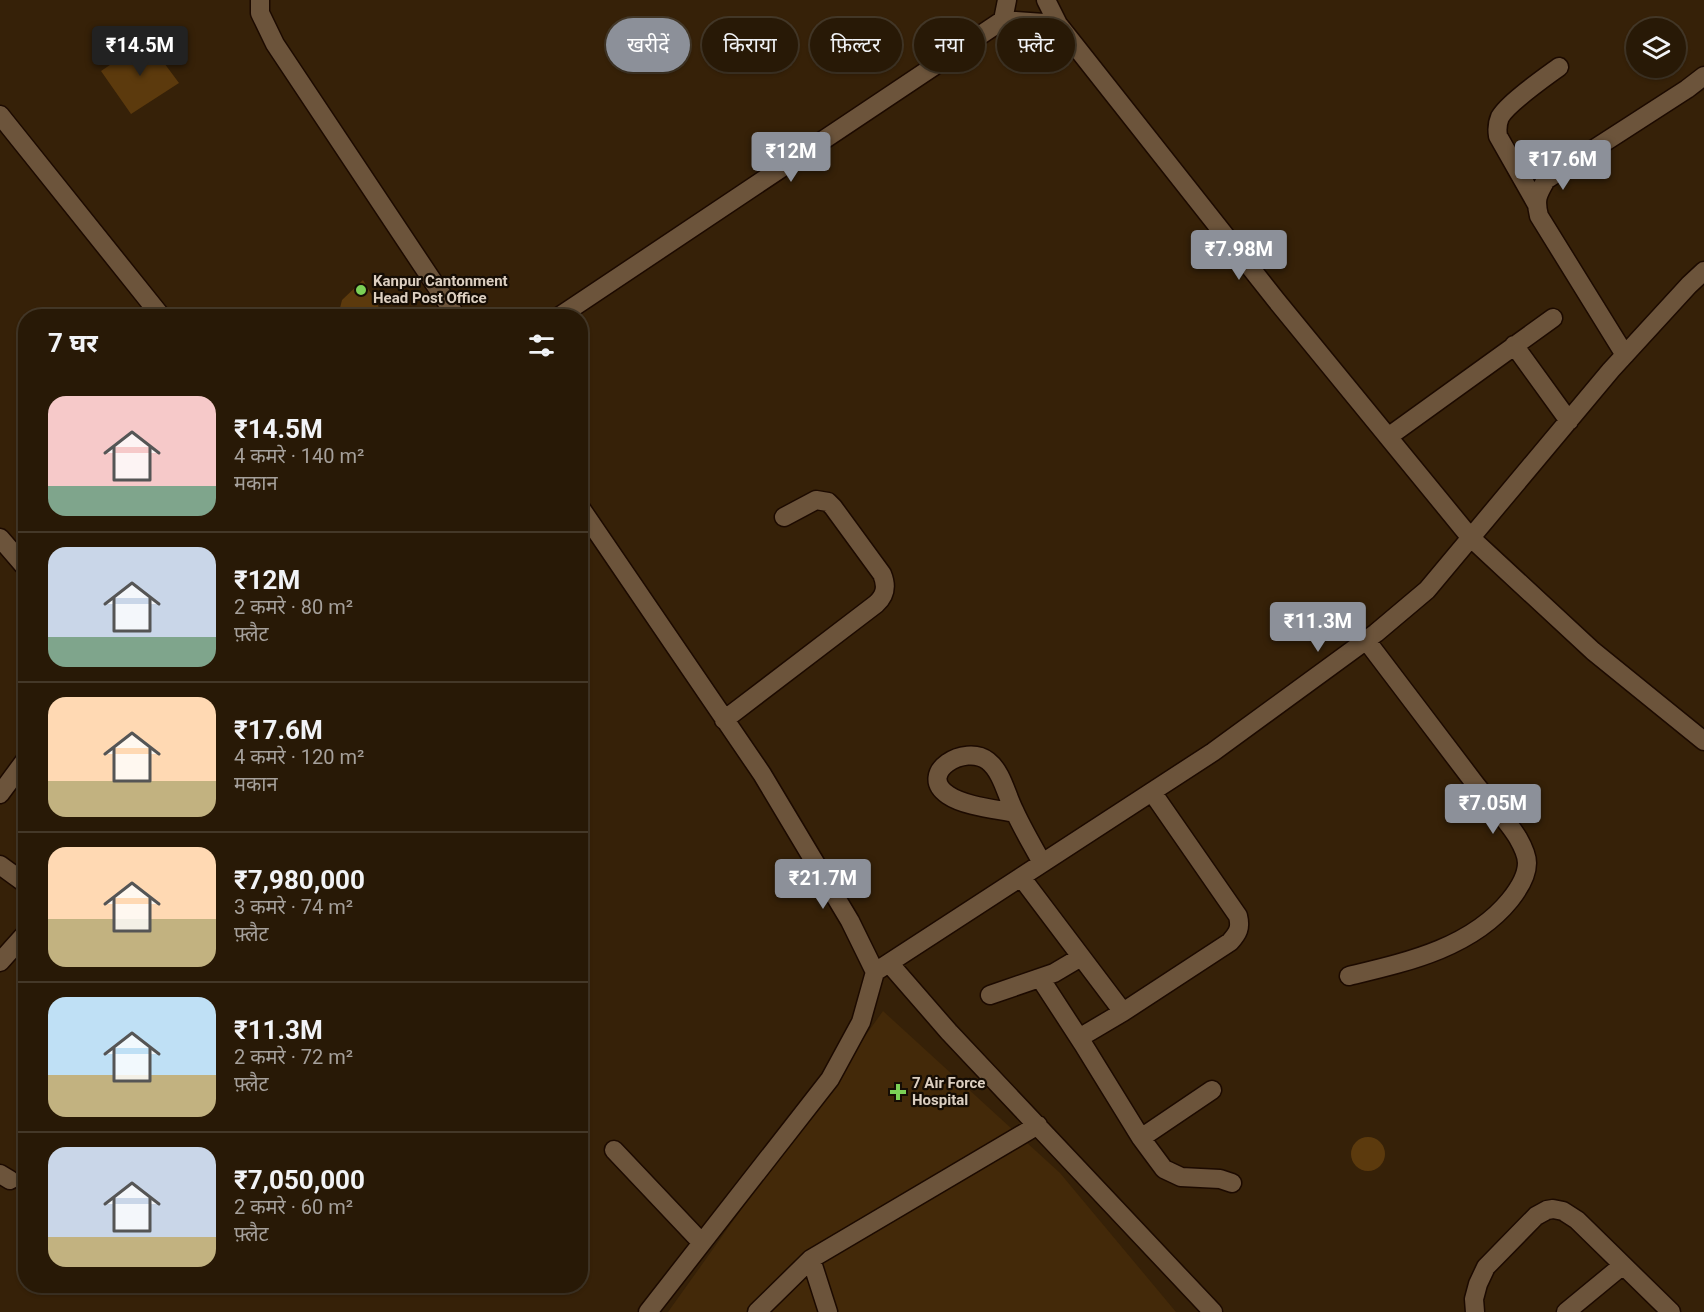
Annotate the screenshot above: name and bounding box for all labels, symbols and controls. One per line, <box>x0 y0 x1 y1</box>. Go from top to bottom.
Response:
chip: खरीदें <box>606 18 690 72</box>
chip: किराया <box>702 18 798 72</box>
chip: फ़िल्टर <box>810 18 902 72</box>
chip: नया <box>914 18 985 72</box>
chip: फ़्लैट <box>997 18 1075 72</box>
map controls <box>1626 18 1686 78</box>
button: layers <box>1626 18 1686 78</box>
pin: ₹14.5M <box>91 26 189 77</box>
text: ₹14.5M <box>106 33 174 57</box>
pin: ₹12M <box>755 132 827 183</box>
text: ₹12M <box>766 139 816 163</box>
pin: ₹17.6M <box>1514 140 1612 191</box>
text: ₹17.6M <box>1529 147 1597 171</box>
pin: ₹7.98M <box>1190 230 1288 281</box>
text: ₹7.98M <box>1205 237 1273 261</box>
place label: Kanpur Cantonment Head Post Office <box>373 272 508 307</box>
marker: Kanpur Cantonment Head Post Office <box>354 283 368 297</box>
text: 7 घर <box>48 328 98 358</box>
icon: filters <box>525 329 558 362</box>
text: ₹14.5M <box>234 414 323 444</box>
icon: home <box>96 420 168 492</box>
text: 4 कमरे · 140 m² <box>234 444 364 468</box>
text: मकान <box>234 471 278 495</box>
text: ₹12M <box>234 565 300 595</box>
icon: home <box>96 571 168 643</box>
text: 2 कमरे · 80 m² <box>234 595 353 619</box>
pin: ₹11.3M <box>1269 602 1367 653</box>
text: ₹11.3M <box>1284 609 1352 633</box>
text: फ़्लैट <box>234 622 269 646</box>
text: ₹17.6M <box>234 715 323 745</box>
icon: home <box>96 721 168 793</box>
text: 4 कमरे · 120 m² <box>234 745 364 769</box>
text: मकान <box>234 772 278 796</box>
pin: ₹7.05M <box>1444 784 1542 835</box>
text: ₹7.05M <box>1459 791 1527 815</box>
pin: ₹21.7M <box>774 859 872 910</box>
text: ₹7,980,000 <box>234 865 365 895</box>
text: ₹21.7M <box>789 866 857 890</box>
icon: home <box>96 871 168 943</box>
text: 3 कमरे · 74 m² <box>234 895 353 919</box>
text: फ़्लैट <box>234 922 269 946</box>
text: ₹11.3M <box>234 1015 323 1045</box>
icon: home <box>96 1021 168 1093</box>
text: 2 कमरे · 72 m² <box>234 1045 353 1069</box>
text: फ़्लैट <box>234 1072 269 1096</box>
place label: 7 Air Force Hospital <box>912 1074 985 1109</box>
marker: 7 Air Force Hospital <box>889 1083 907 1101</box>
text: ₹7,050,000 <box>234 1165 365 1195</box>
icon: home <box>96 1171 168 1243</box>
text: 2 कमरे · 60 m² <box>234 1195 353 1219</box>
text: फ़्लैट <box>234 1222 269 1246</box>

